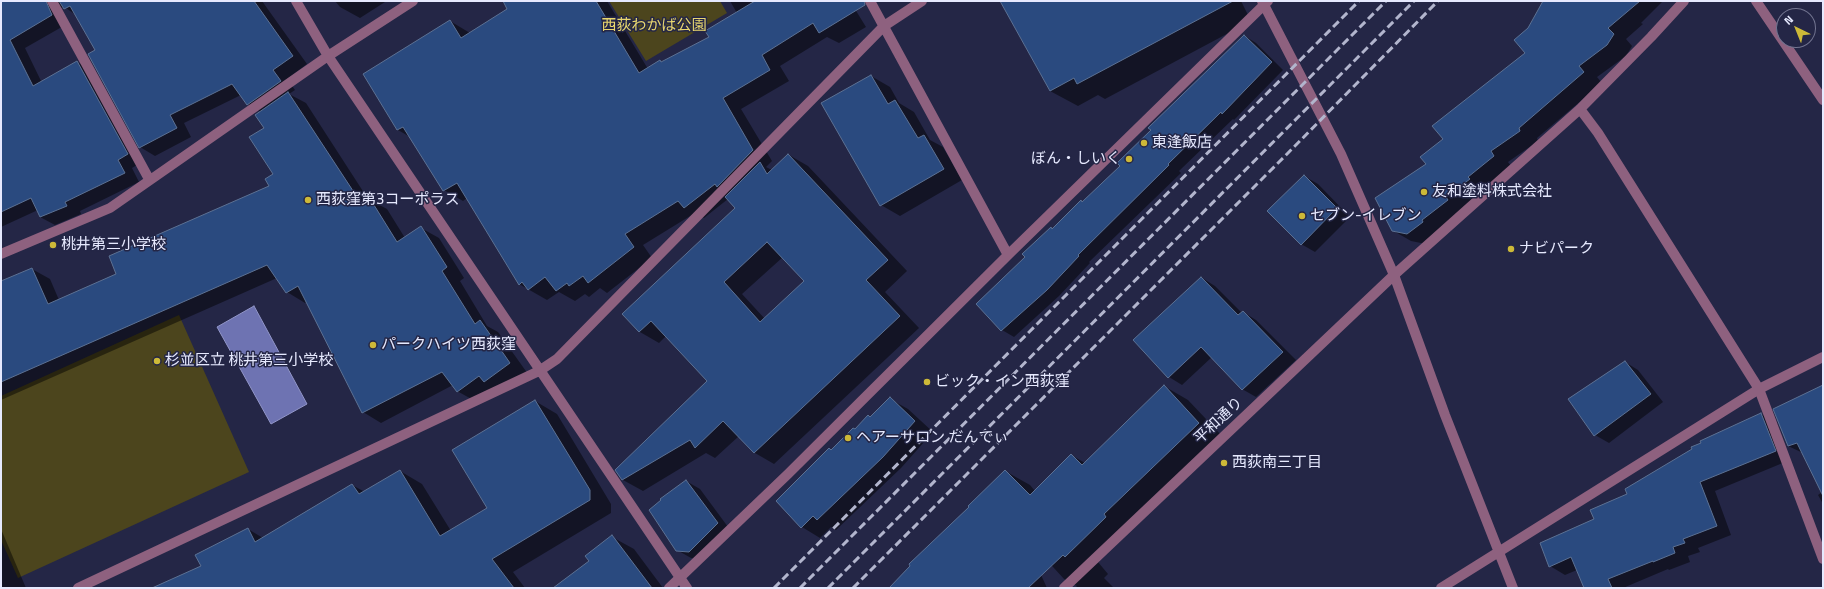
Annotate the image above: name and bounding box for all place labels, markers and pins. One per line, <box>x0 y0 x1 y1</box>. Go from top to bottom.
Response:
place label: 東逢飯店 <box>1152 134 1212 152</box>
marker: 東逢飯店 <box>1139 138 1149 148</box>
place label: ぼん・しいく <box>1031 150 1121 168</box>
marker: ぼん・しいく <box>1124 154 1134 164</box>
place label: 友和塗料株式会社 <box>1432 183 1552 201</box>
marker: 友和塗料株式会社 <box>1419 187 1429 197</box>
place label: 西荻窪第3コーポラス <box>316 191 459 209</box>
marker: 西荻窪第3コーポラス <box>303 195 313 205</box>
place label: セブン-イレブン <box>1310 207 1422 225</box>
marker: セブン-イレブン <box>1297 211 1307 221</box>
place label: 桃井第三小学校 <box>61 236 166 254</box>
marker: 桃井第三小学校 <box>48 240 58 250</box>
place label: ナビパーク <box>1519 240 1594 258</box>
marker: ナビパーク <box>1506 244 1516 254</box>
place label: パークハイツ西荻窪 <box>381 336 516 354</box>
marker: パークハイツ西荻窪 <box>368 340 378 350</box>
place label: 杉並区立 桃井第三小学校 <box>165 352 333 370</box>
marker: 杉並区立 桃井第三小学校 <box>152 356 162 366</box>
place label: ビック・イン西荻窪 <box>935 373 1070 391</box>
marker: ビック・イン西荻窪 <box>922 377 932 387</box>
place label: ヘアーサロン だんでぃ <box>856 429 1008 447</box>
marker: ヘアーサロン だんでぃ <box>843 433 853 443</box>
place label: 西荻南三丁目 <box>1232 454 1322 472</box>
marker: 西荻南三丁目 <box>1219 458 1229 468</box>

